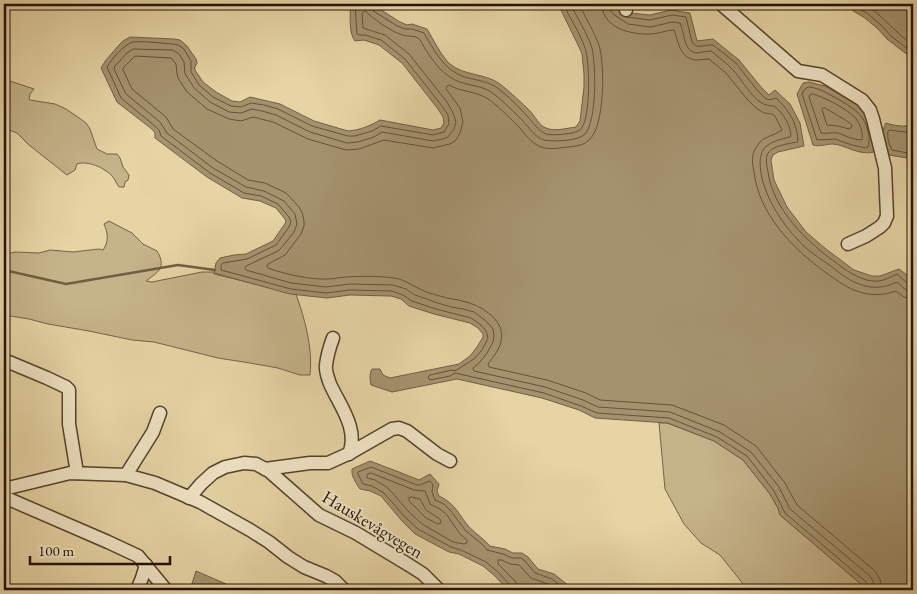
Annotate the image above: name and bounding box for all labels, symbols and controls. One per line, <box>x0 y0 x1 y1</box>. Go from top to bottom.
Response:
street label: Hauskevågvegen <box>318 485 428 563</box>
scale bar <box>30 534 170 566</box>
text: 100 m <box>38 541 75 560</box>

